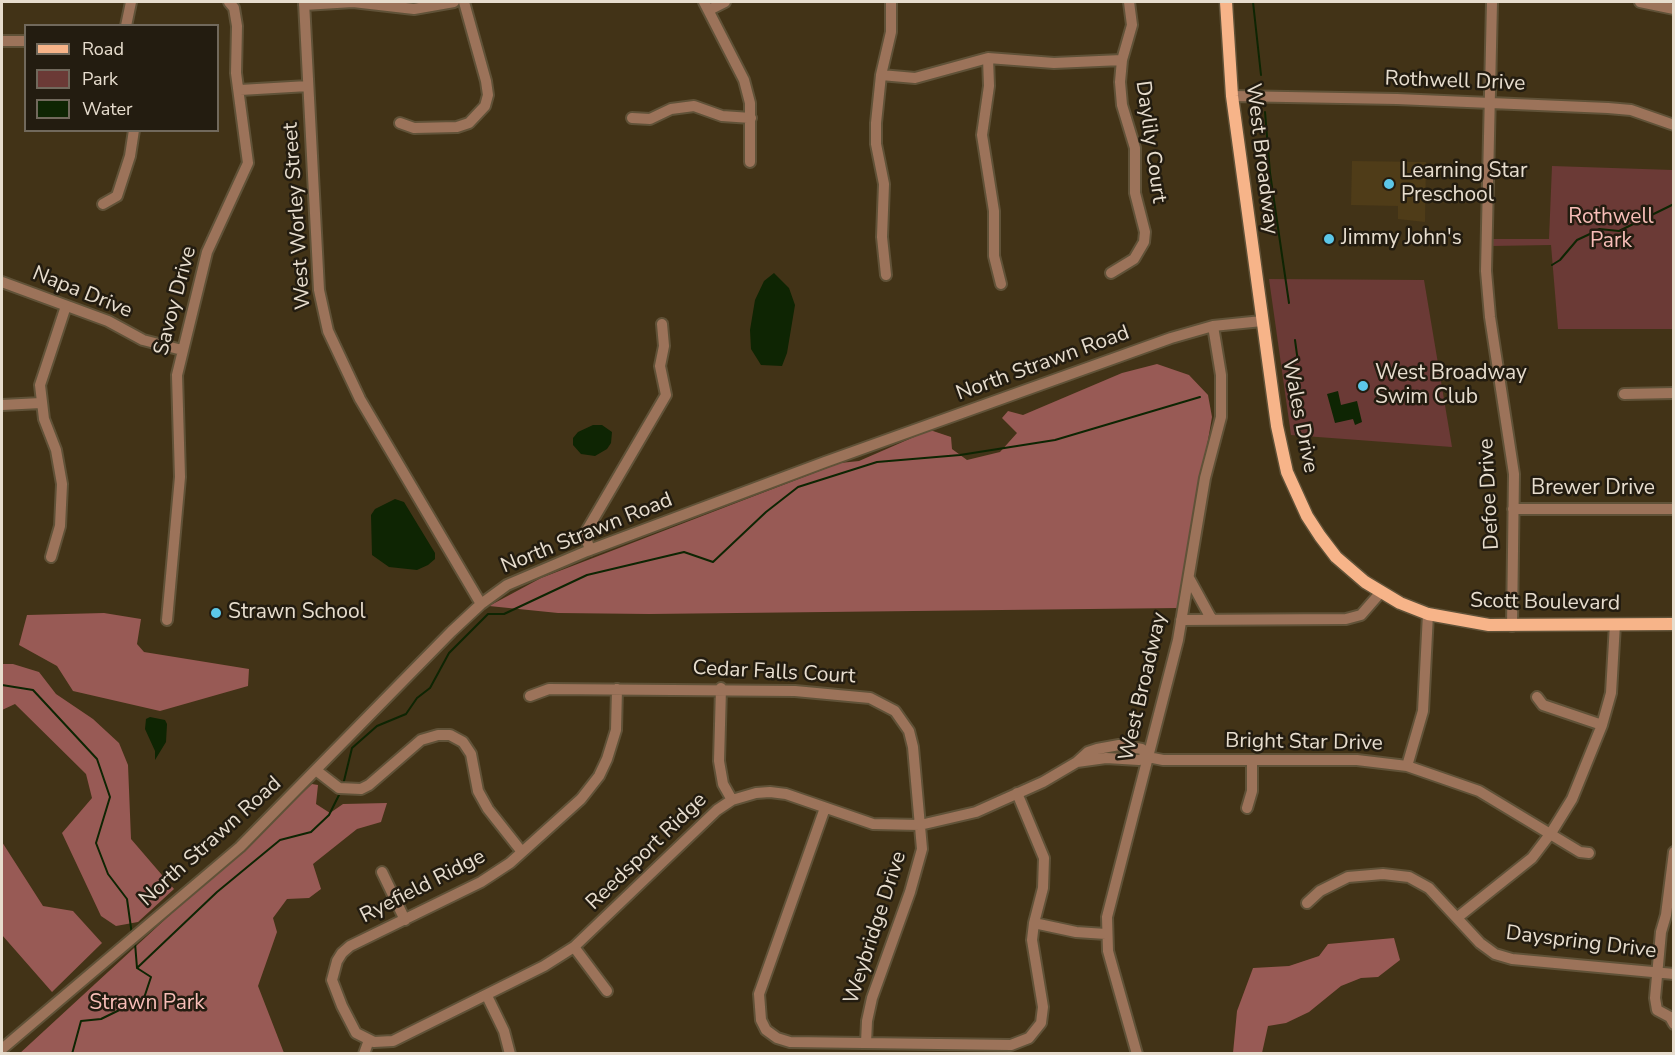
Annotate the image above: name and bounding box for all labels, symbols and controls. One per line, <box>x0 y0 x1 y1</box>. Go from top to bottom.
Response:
legend <box>24 24 219 132</box>
text: Road <box>82 37 124 61</box>
text: Park <box>82 67 118 91</box>
street label: Rothwell Drive <box>1384 67 1526 97</box>
street label: Daylily Court <box>1129 79 1171 205</box>
street label: West Broadway <box>1239 82 1283 236</box>
text: Water <box>82 97 133 121</box>
street label: West Worley Street <box>279 122 317 310</box>
place label: Learning Star Preschool <box>1401 159 1527 209</box>
marker: Learning Star Preschool <box>1382 177 1396 191</box>
park label: Rothwell Park <box>1568 205 1654 255</box>
place label: Jimmy John's <box>1341 226 1462 252</box>
marker: Jimmy John's <box>1322 232 1336 246</box>
street label: Savoy Drive <box>149 244 203 358</box>
street label: Napa Drive <box>28 262 136 324</box>
street label: North Strawn Road <box>953 321 1133 407</box>
street label: Wales Drive <box>1276 357 1322 475</box>
place label: West Broadway Swim Club <box>1375 361 1527 411</box>
marker: West Broadway Swim Club <box>1356 379 1370 393</box>
street label: Defoe Drive <box>1474 438 1506 550</box>
street label: Brewer Drive <box>1531 476 1655 502</box>
street label: North Strawn Road <box>498 488 676 580</box>
street label: Scott Boulevard <box>1470 589 1620 617</box>
place label: Strawn School <box>228 600 366 626</box>
marker: Strawn School <box>209 606 223 620</box>
street label: West Broadway <box>1115 610 1173 764</box>
street label: Cedar Falls Court <box>692 656 856 690</box>
street label: Bright Star Drive <box>1225 729 1383 757</box>
street label: North Strawn Road <box>135 772 287 912</box>
street label: Reedsport Ridge <box>581 788 713 916</box>
street label: Ryefield Ridge <box>356 845 490 929</box>
street label: Weybridge Drive <box>839 848 913 1008</box>
street label: Dayspring Drive <box>1504 921 1658 965</box>
park label: Strawn Park <box>89 991 205 1017</box>

